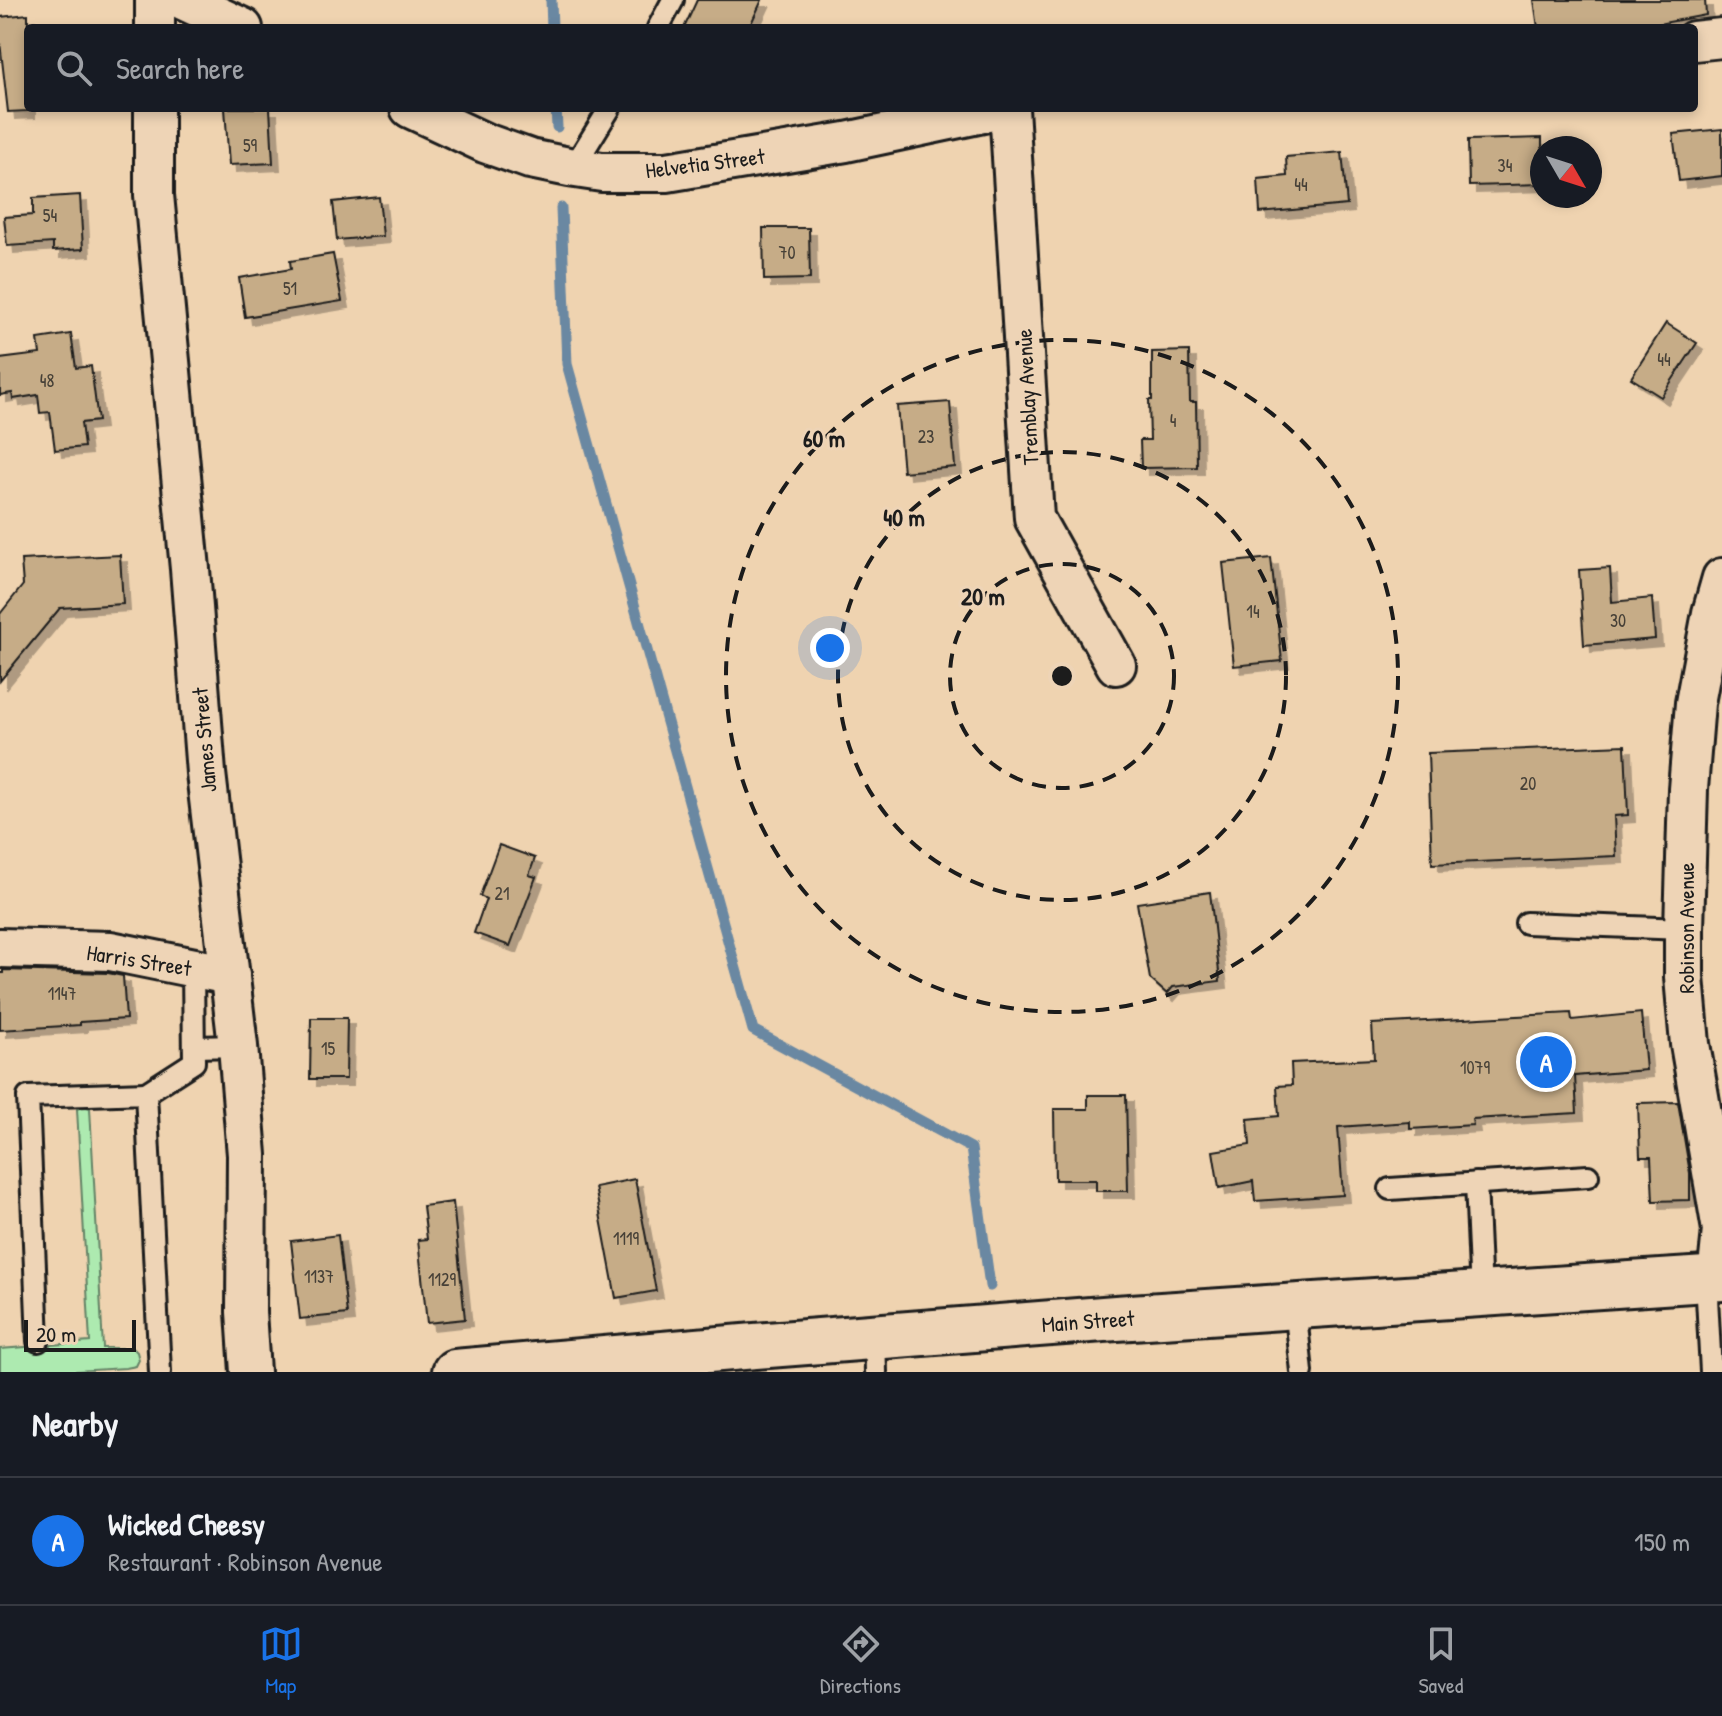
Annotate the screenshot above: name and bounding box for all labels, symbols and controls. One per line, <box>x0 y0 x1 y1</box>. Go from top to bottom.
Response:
search box <box>24 24 1698 112</box>
icon: search <box>52 46 96 90</box>
text: Search here <box>116 48 244 88</box>
house number: 59 <box>243 133 257 158</box>
north arrow <box>1530 136 1602 208</box>
street label: Helvetia Street <box>644 141 767 185</box>
house number: 34 <box>1498 153 1513 178</box>
house number: 44 <box>1294 172 1308 197</box>
house number: 54 <box>43 203 57 228</box>
house number: 70 <box>779 240 795 265</box>
house number: 51 <box>283 276 297 301</box>
street label: Tremblay Avenue <box>1008 328 1046 466</box>
house number: 44 <box>1657 347 1671 372</box>
house number: 48 <box>40 368 54 393</box>
house number: 4 <box>1170 408 1177 433</box>
text: 60 m <box>803 422 845 454</box>
house number: 23 <box>918 424 934 449</box>
text: 40 m <box>883 501 925 533</box>
text: 20 m <box>961 580 1005 612</box>
house number: 14 <box>1246 599 1260 624</box>
house number: 30 <box>1610 608 1626 633</box>
your location <box>810 628 850 668</box>
centre of rings <box>1048 662 1076 690</box>
street label: James Street <box>184 686 224 794</box>
house number: 20 <box>1520 771 1536 796</box>
street label: Robinson Avenue <box>1671 862 1701 993</box>
house number: 21 <box>495 881 509 906</box>
street label: Harris Street <box>85 937 194 983</box>
house number: 1147 <box>48 981 76 1006</box>
pin: A <box>1520 1032 1572 1092</box>
house number: 15 <box>321 1036 335 1061</box>
house number: 1079 <box>1460 1055 1490 1080</box>
house number: 1119 <box>613 1226 639 1251</box>
house number: 1137 <box>304 1264 334 1289</box>
house number: 1129 <box>428 1267 456 1292</box>
street label: Main Street <box>1041 1303 1136 1339</box>
scale bar <box>24 1316 136 1352</box>
text: 20 m <box>36 1319 76 1349</box>
text: Nearby <box>32 1401 118 1447</box>
text: Wicked Cheesy <box>108 1504 265 1544</box>
text: A <box>52 1524 64 1559</box>
text: 150 m <box>1634 1524 1690 1559</box>
text: Restaurant · Robinson Avenue <box>108 1544 382 1579</box>
tab: Map <box>259 1622 303 1700</box>
tab: Directions <box>820 1622 901 1700</box>
tab: Saved <box>1418 1622 1463 1700</box>

